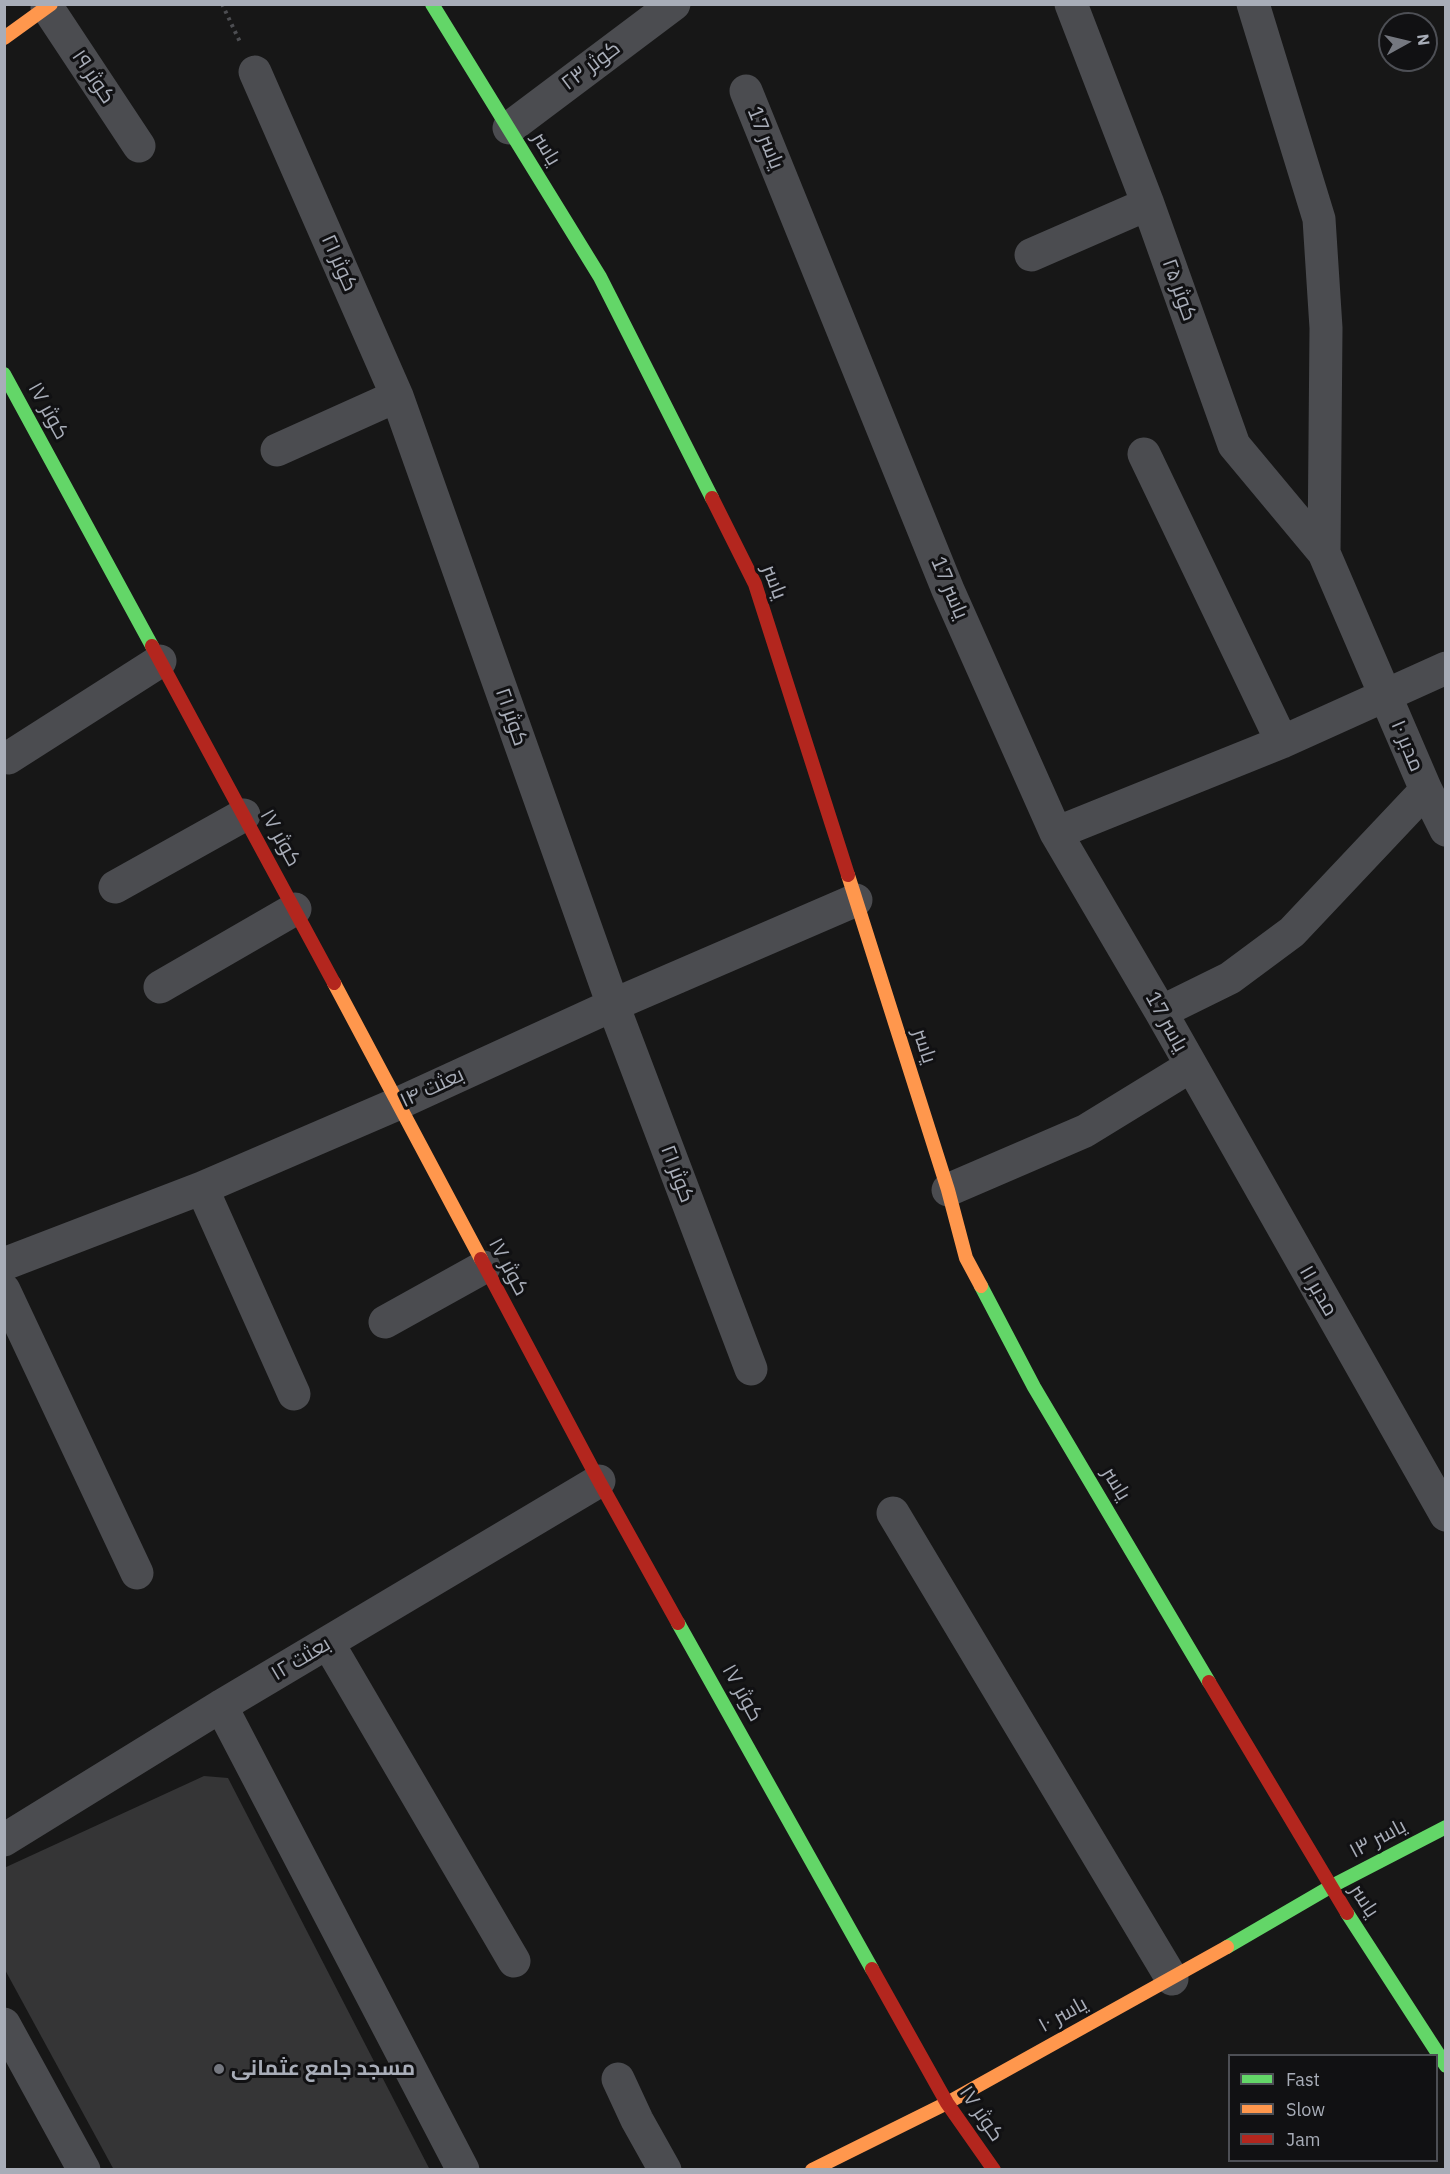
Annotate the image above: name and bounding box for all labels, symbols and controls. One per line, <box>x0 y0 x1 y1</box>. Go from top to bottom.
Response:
north arrow <box>1378 12 1438 72</box>
text: N <box>1413 33 1435 47</box>
street label: کوثر ۲۳ <box>557 36 625 96</box>
street label: کوثر ۱۹ <box>66 45 120 109</box>
street label: یاسر 17 <box>741 103 789 173</box>
street label: یاسر <box>526 127 566 171</box>
street label: کوثر ۲۱ <box>315 231 363 295</box>
street label: کوثر ۲۵ <box>1156 255 1202 325</box>
street label: کوثر ۱۷ <box>22 378 74 444</box>
street label: یاسر 17 <box>925 553 973 623</box>
street label: یاسر <box>756 561 792 603</box>
street label: کوثر ۲۱ <box>489 685 533 749</box>
street label: مدبر ۱۰ <box>1385 717 1429 775</box>
street label: کوثر ۱۷ <box>254 805 306 871</box>
street label: یاسر 17 <box>1139 987 1193 1057</box>
street label: یاسر <box>907 1025 941 1067</box>
street label: بعثت ۱۴ <box>396 1062 468 1114</box>
street label: کوثر ۲۱ <box>655 1142 699 1206</box>
street label: کوثر ۱۷ <box>482 1234 534 1300</box>
street label: مدبر ۱۱ <box>1293 1261 1343 1321</box>
street label: یاسر <box>1096 1462 1136 1506</box>
street label: بعثت ۱۲ <box>267 1632 335 1686</box>
street label: کوثر ۱۷ <box>716 1660 768 1726</box>
street label: یاسر ۱۳ <box>1345 1814 1411 1864</box>
street label: یاسر <box>1344 1879 1384 1923</box>
street label: یاسر ۱۰ <box>1034 1991 1092 2039</box>
legend <box>1228 2054 1438 2162</box>
place label: مسجد جامع عثمانی <box>231 2056 415 2082</box>
marker: مسجد جامع عثمانی <box>212 2062 226 2076</box>
text: Fast <box>1286 2068 1320 2091</box>
street label: کوثر ۱۷ <box>953 2081 1009 2147</box>
text: Slow <box>1286 2098 1325 2121</box>
text: Jam <box>1286 2128 1321 2151</box>

